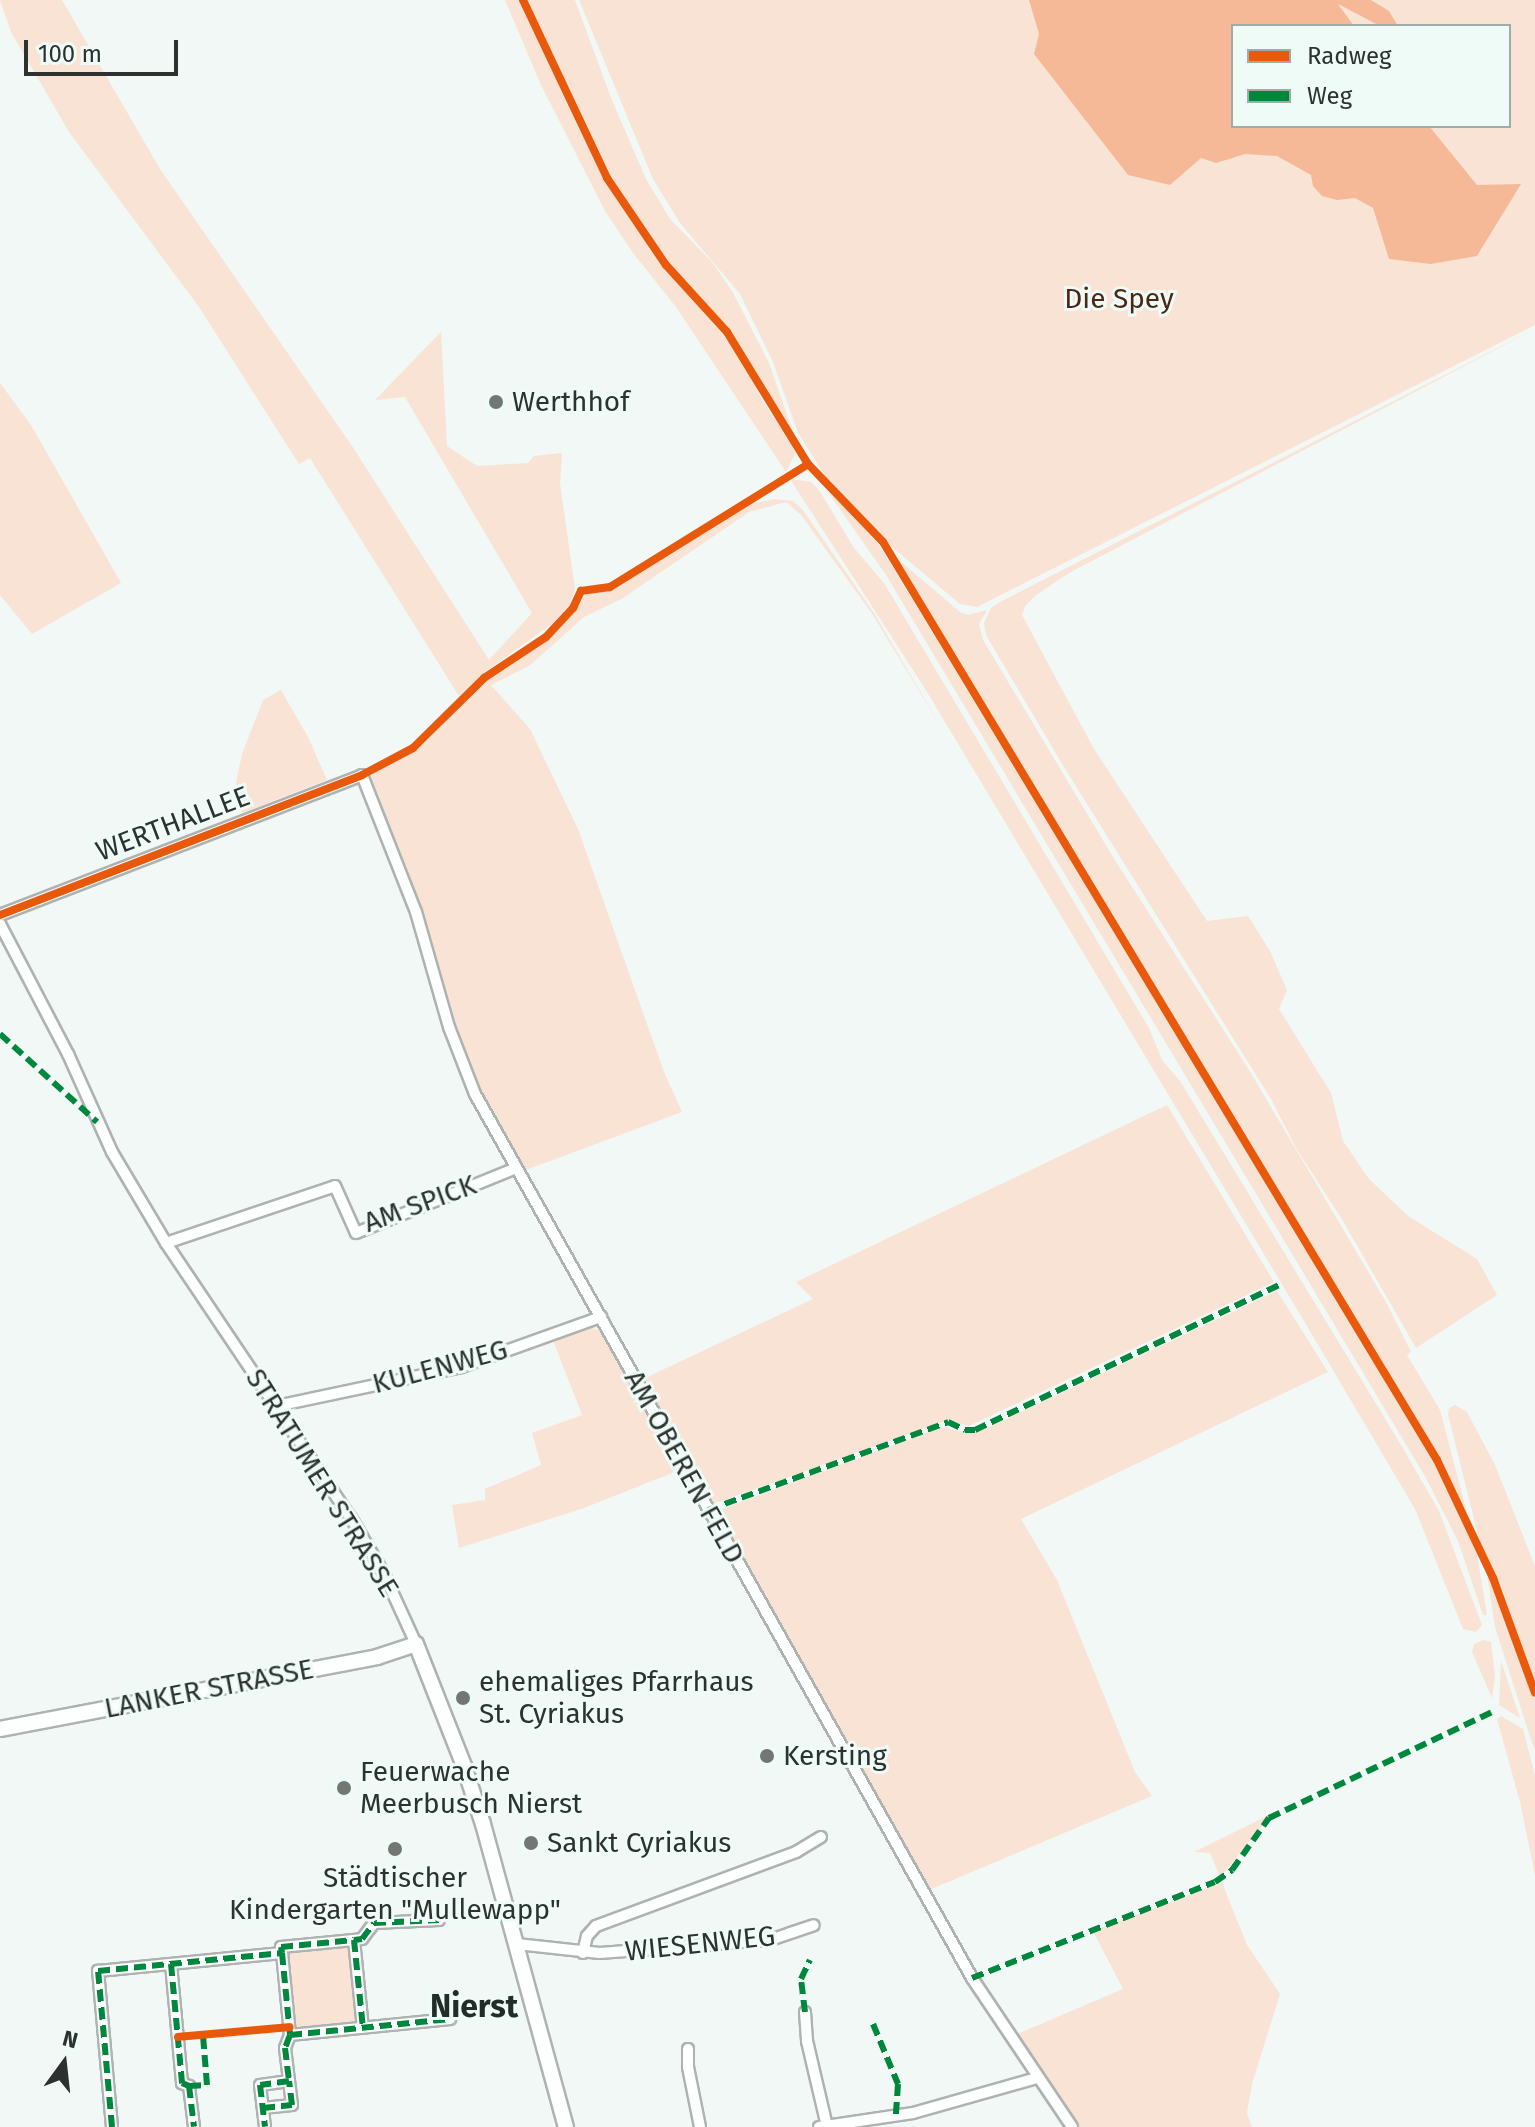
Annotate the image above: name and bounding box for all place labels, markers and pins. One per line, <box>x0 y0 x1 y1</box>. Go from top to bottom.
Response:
place label: Werthhof <box>512 385 630 419</box>
marker: Werthhof <box>487 393 505 411</box>
place label: ehemaliges Pfarrhaus St. Cyriakus <box>479 1665 754 1731</box>
marker: ehemaliges Pfarrhaus St. Cyriakus <box>454 1689 472 1707</box>
place label: Kersting <box>783 1739 887 1773</box>
marker: Kersting <box>758 1747 776 1765</box>
place label: Feuerwache Meerbusch Nierst <box>360 1755 582 1821</box>
marker: Feuerwache Meerbusch Nierst <box>335 1779 353 1797</box>
place label: Sankt Cyriakus <box>547 1826 731 1860</box>
marker: Sankt Cyriakus <box>522 1834 540 1852</box>
marker: Städtischer Kindergarten "Mullewapp" <box>386 1840 404 1858</box>
place label: Städtischer Kindergarten "Mullewapp" <box>229 1861 561 1927</box>

